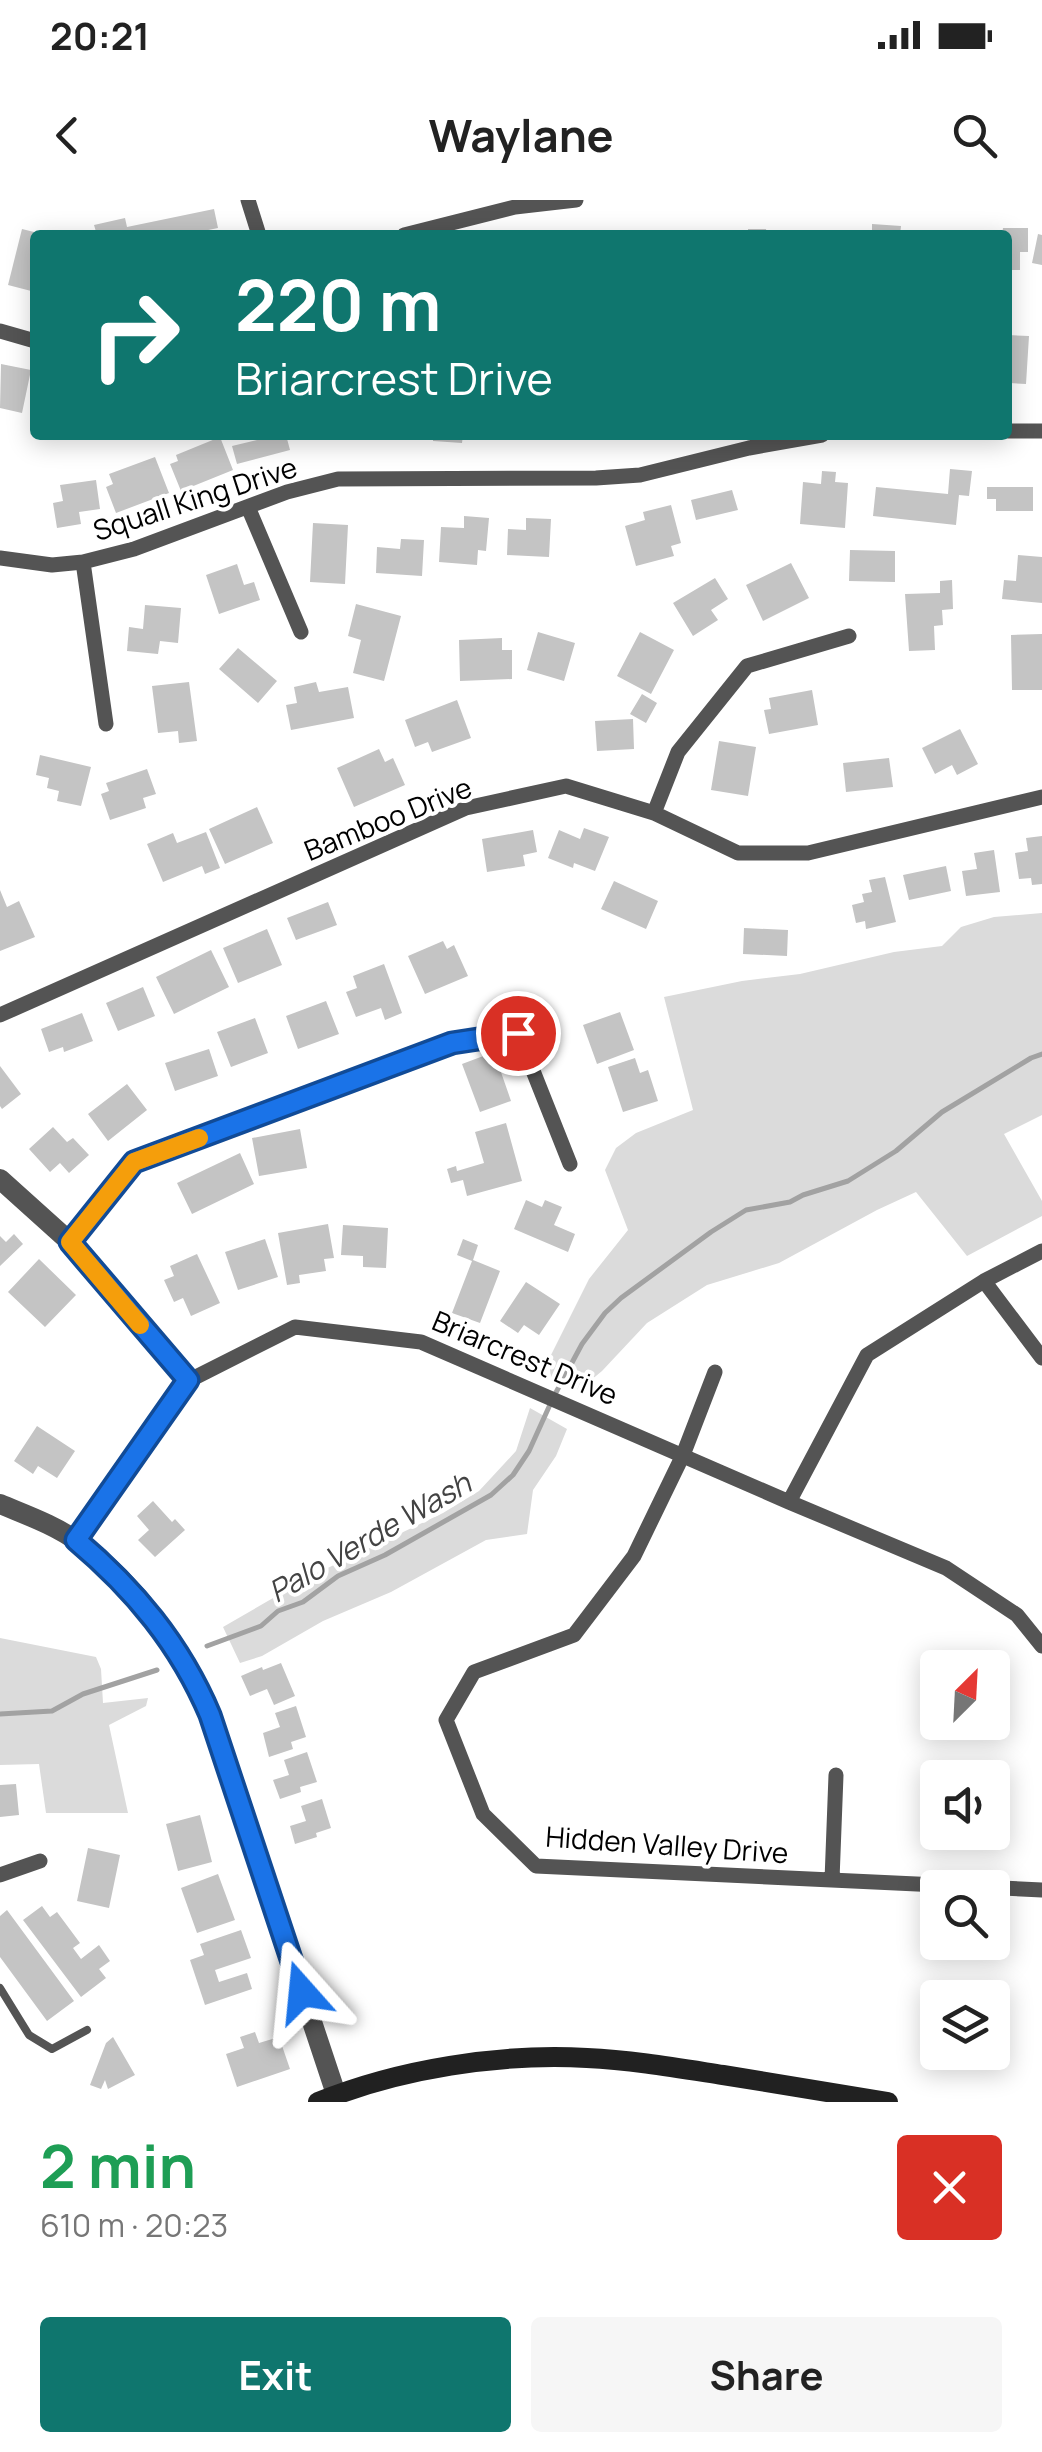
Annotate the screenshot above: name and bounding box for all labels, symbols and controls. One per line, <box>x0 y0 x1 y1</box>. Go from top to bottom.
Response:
text: 20:21 <box>50 9 150 61</box>
text: Waylane <box>428 104 614 166</box>
icon: back <box>40 108 95 163</box>
icon: search <box>947 108 1002 163</box>
text: 220 m <box>235 256 441 352</box>
icon: right <box>70 270 200 400</box>
text: Briarcrest Drive <box>235 347 553 409</box>
street label: Squall King Drive <box>88 447 301 549</box>
street label: Bamboo Drive <box>298 767 477 869</box>
pin <box>476 991 561 1076</box>
icon: arrive <box>491 1006 546 1061</box>
street label: Briarcrest Drive <box>427 1301 624 1413</box>
water label: Palo Verde Wash <box>261 1461 479 1611</box>
north arrow <box>920 1650 1010 1740</box>
map controls <box>920 1650 1010 2070</box>
button: sound <box>920 1760 1010 1850</box>
street label: Hidden Valley Drive <box>544 1817 790 1871</box>
button: search <box>920 1870 1010 1960</box>
position arrow <box>250 1940 354 2044</box>
button: layers <box>920 1980 1010 2070</box>
text: 2 min <box>40 2124 196 2206</box>
button: close <box>897 2135 1002 2240</box>
text: 610 m · 20:23 <box>40 2203 228 2247</box>
button: Exit <box>40 2317 511 2432</box>
button: Share <box>531 2317 1002 2432</box>

